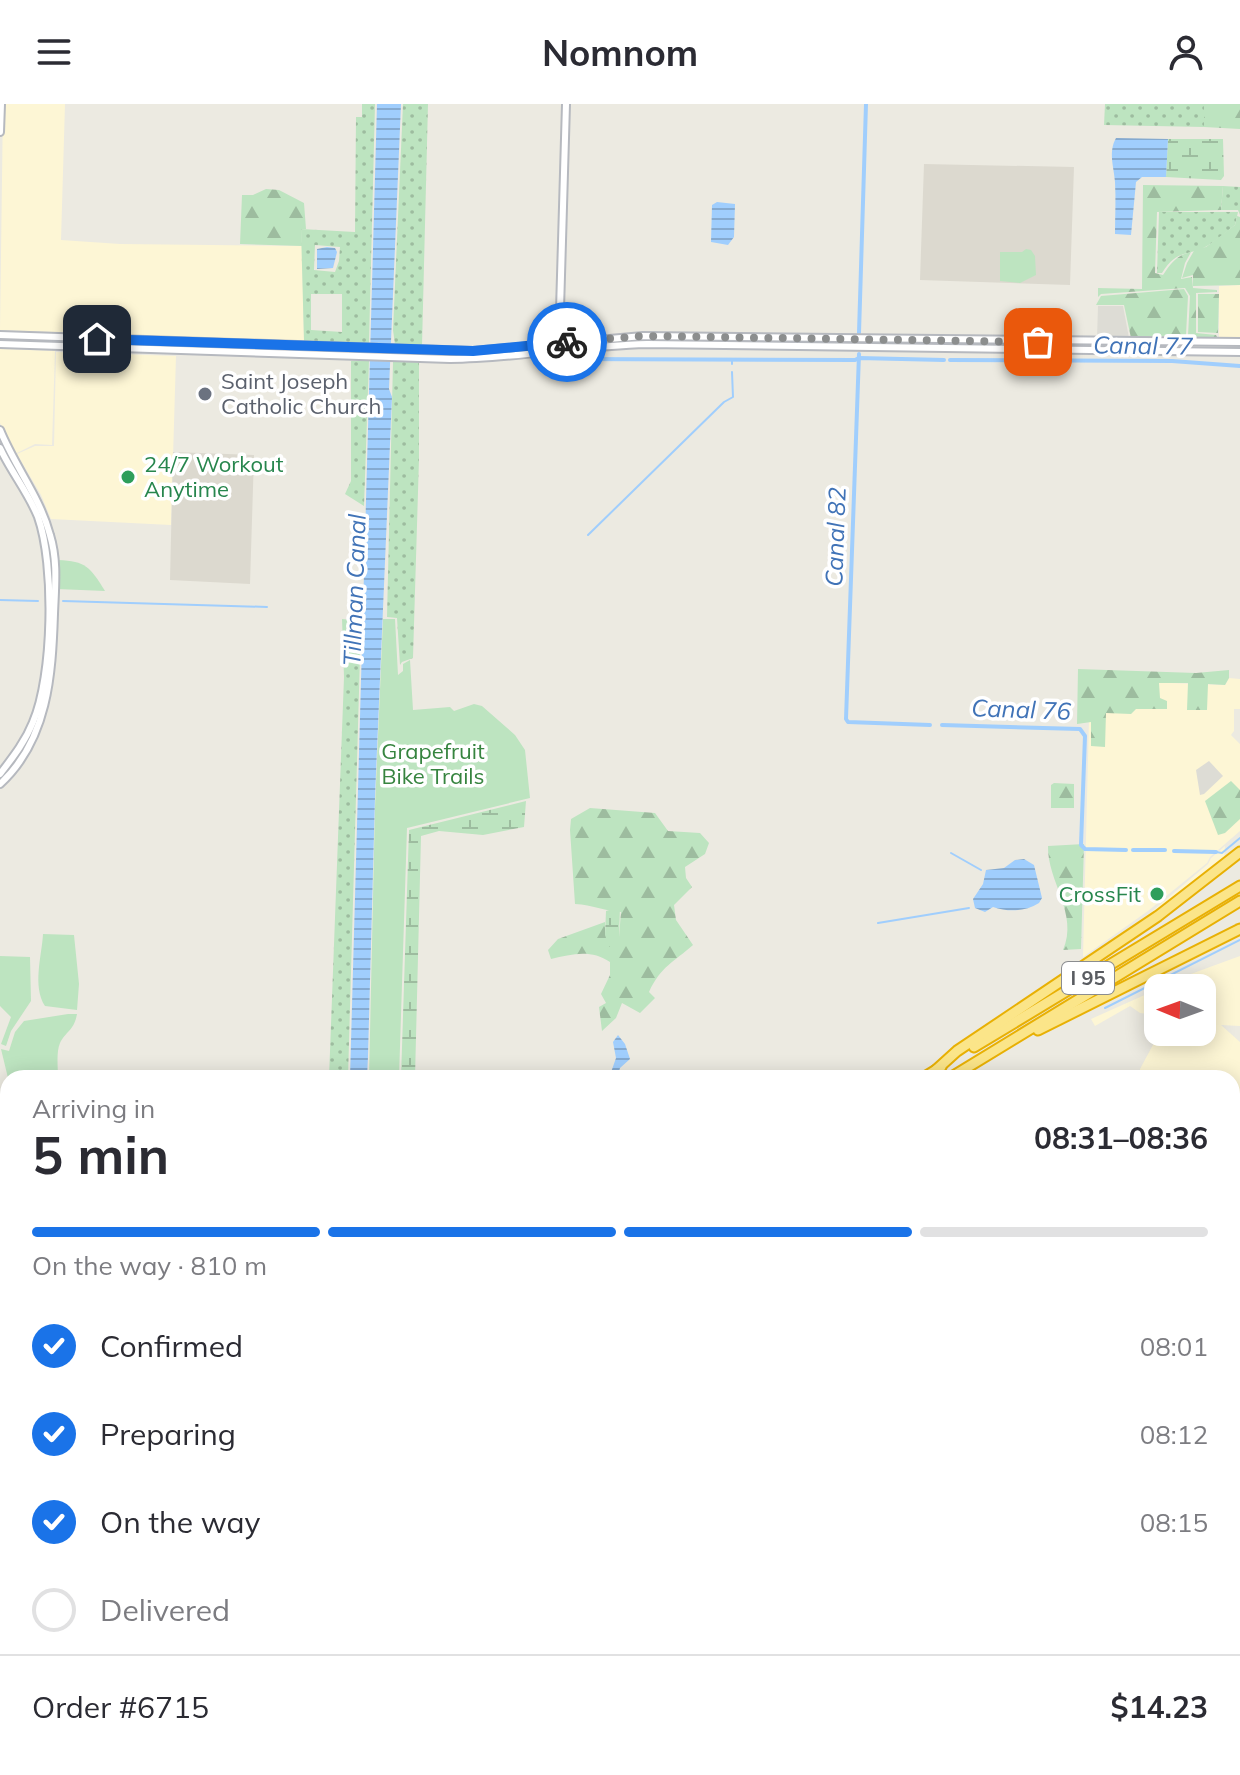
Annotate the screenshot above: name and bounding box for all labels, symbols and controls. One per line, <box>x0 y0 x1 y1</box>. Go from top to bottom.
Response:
icon: menu <box>32 30 76 74</box>
text: Nomnom <box>542 30 698 75</box>
icon: person <box>1164 30 1208 74</box>
courier <box>527 302 607 382</box>
pin <box>63 305 131 373</box>
pin <box>1004 308 1072 376</box>
icon: home <box>75 317 119 361</box>
icon: bike <box>545 320 589 364</box>
icon: bag <box>1016 320 1060 364</box>
water label: Canal 77 <box>1093 329 1194 361</box>
place label: Saint Joseph Catholic Church <box>221 367 381 420</box>
marker: Saint Joseph Catholic Church <box>196 385 214 403</box>
place label: 24/7 Workout Anytime <box>144 450 284 503</box>
marker: 24/7 Workout Anytime <box>119 468 137 486</box>
water label: Canal 82 <box>818 487 852 587</box>
water label: Tillman Canal <box>336 513 372 666</box>
water label: Canal 76 <box>971 692 1072 726</box>
park label: Grapefruit Bike Trails <box>381 737 485 790</box>
place label: CrossFit <box>1058 880 1141 908</box>
marker: CrossFit <box>1148 885 1166 903</box>
road number: I 95 <box>1062 962 1114 994</box>
north arrow <box>1144 974 1216 1046</box>
map controls <box>1144 974 1216 1046</box>
text: Arriving in <box>32 1092 155 1125</box>
text: 08:31–08:36 <box>1034 1119 1208 1157</box>
text: 5 min <box>32 1122 169 1187</box>
text: On the way · 810 m <box>32 1249 267 1282</box>
icon: check <box>32 1324 76 1368</box>
text: Confirmed <box>100 1327 243 1365</box>
text: 08:01 <box>1140 1330 1208 1363</box>
icon: check <box>32 1412 76 1456</box>
text: Preparing <box>100 1415 236 1453</box>
text: 08:12 <box>1140 1418 1208 1451</box>
icon: check <box>32 1500 76 1544</box>
text: On the way <box>100 1503 260 1541</box>
text: 08:15 <box>1140 1506 1208 1539</box>
text: Delivered <box>100 1591 230 1629</box>
text: Order #6715 <box>32 1688 209 1726</box>
text: $14.23 <box>1111 1688 1208 1726</box>

